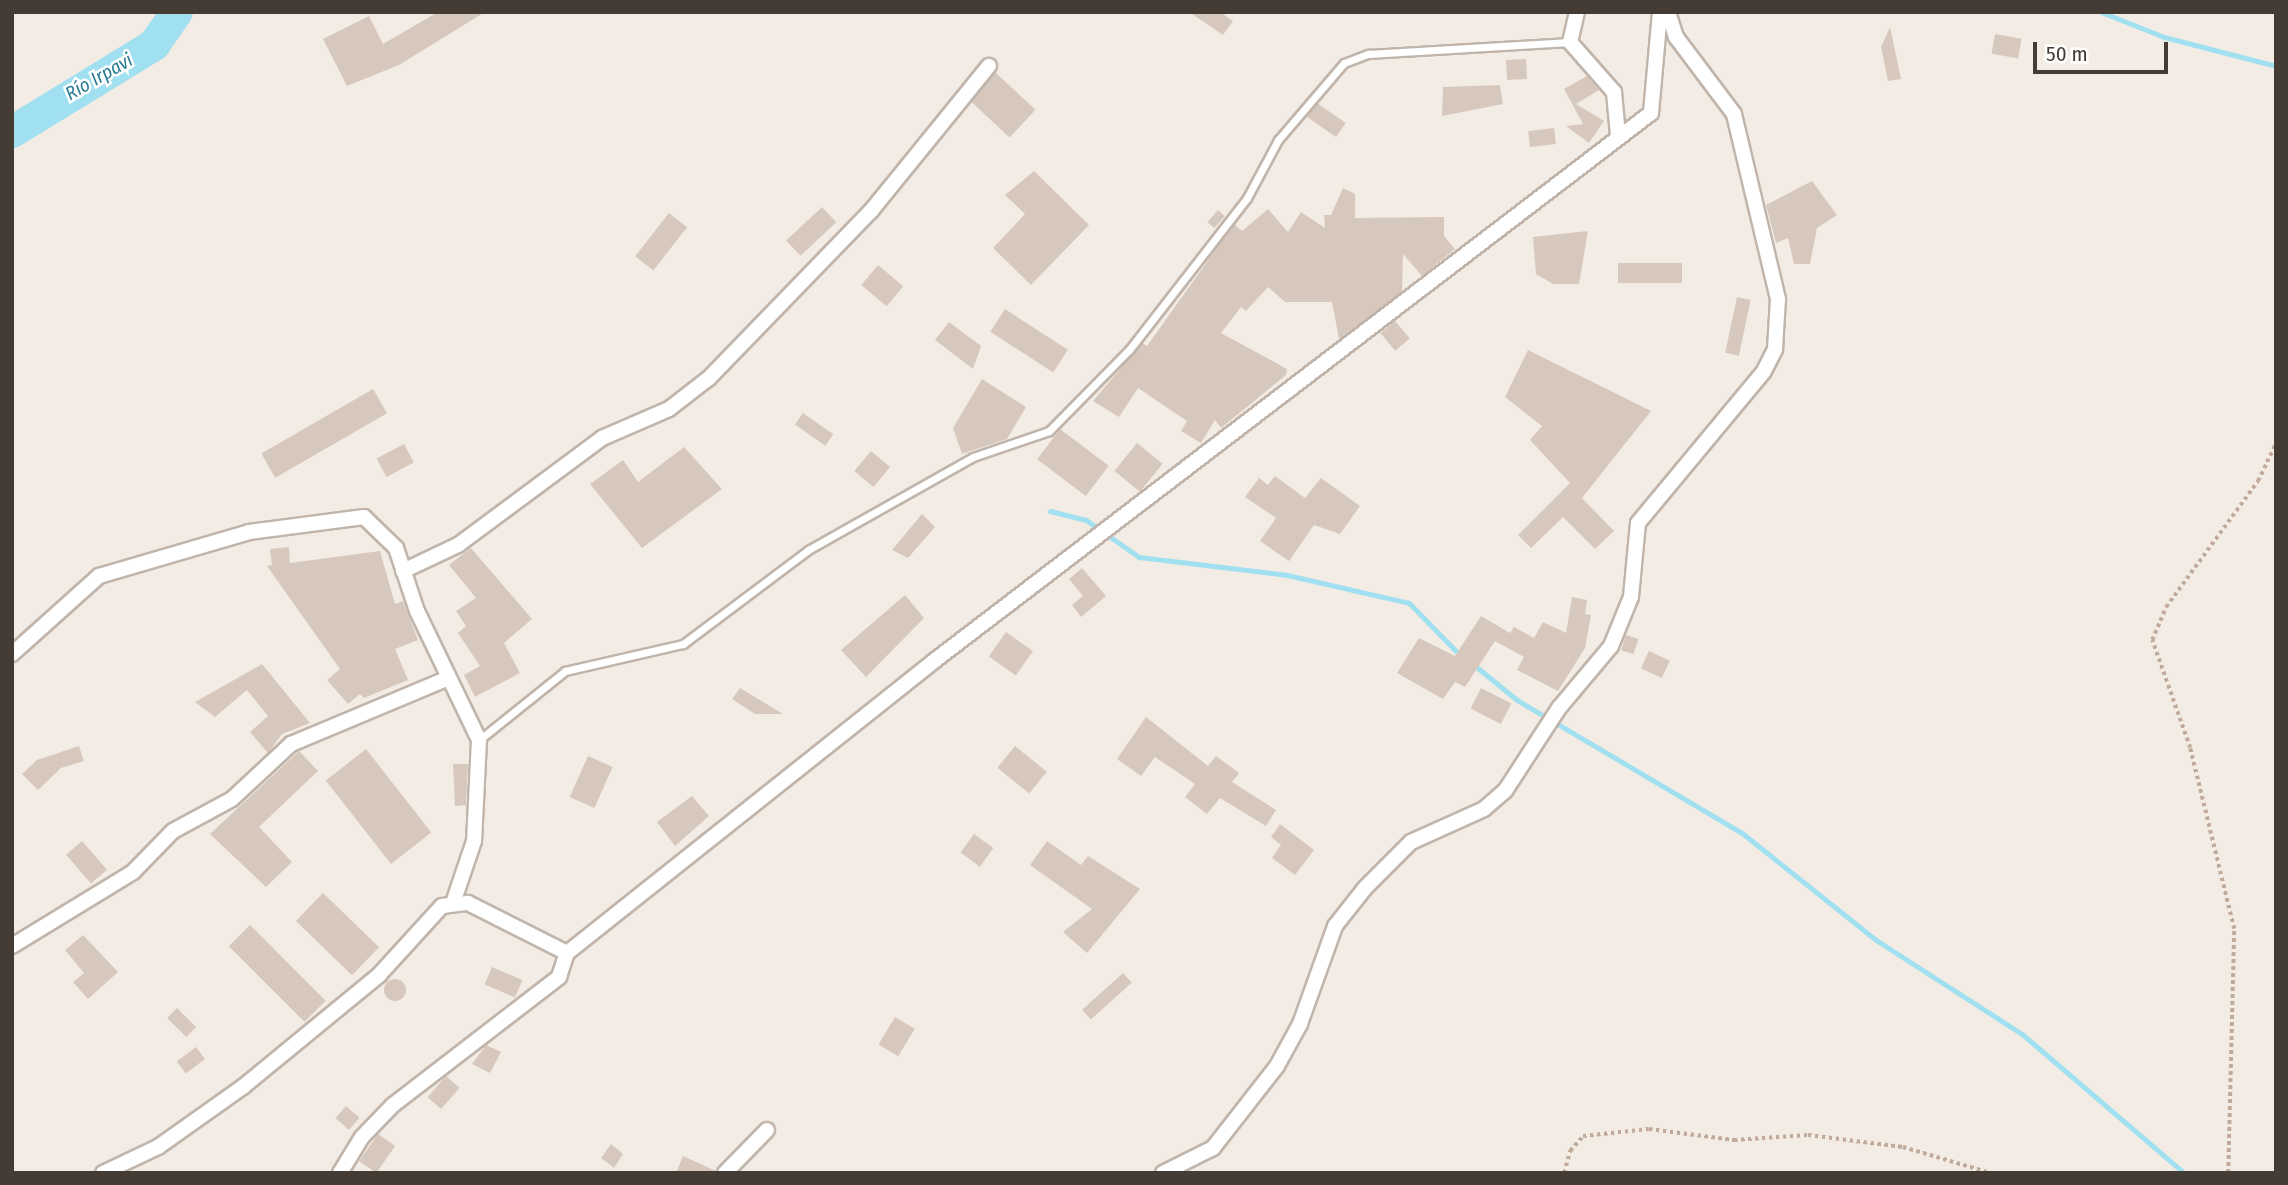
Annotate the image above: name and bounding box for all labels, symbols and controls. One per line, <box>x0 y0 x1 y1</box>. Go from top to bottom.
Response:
scale bar <box>2036 28 2171 72</box>
text: 50 m <box>2046 41 2088 67</box>
water label: Río Irpavi <box>61 49 137 105</box>

